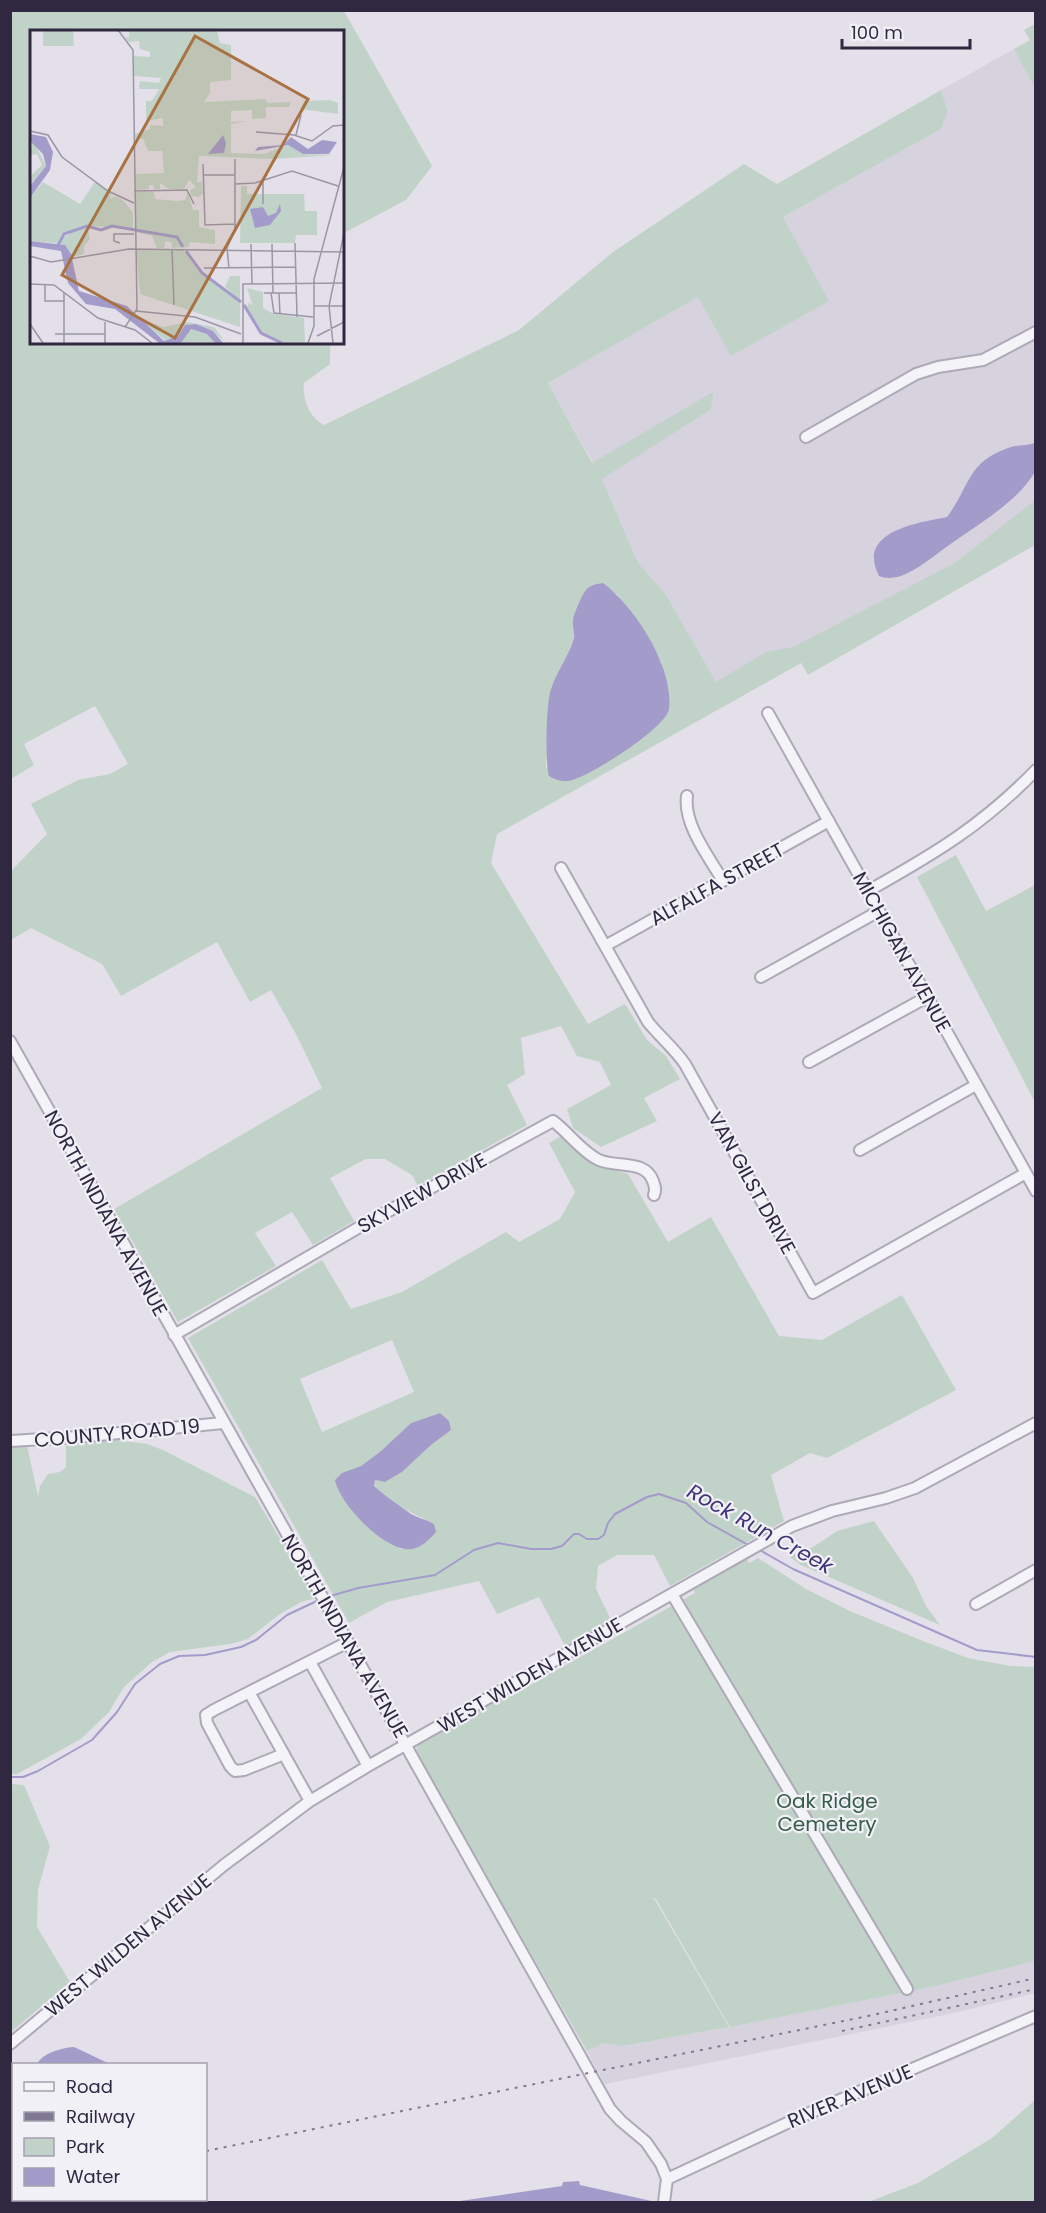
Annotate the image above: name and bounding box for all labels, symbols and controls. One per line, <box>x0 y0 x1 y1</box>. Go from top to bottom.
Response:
scale bar <box>842 12 970 50</box>
text: 100 m <box>851 20 903 45</box>
inset map <box>30 30 344 344</box>
street label: ALFALFA STREET <box>645 835 789 932</box>
street label: MICHIGAN AVENUE <box>846 867 958 1037</box>
street label: NORTH INDIANA AVENUE <box>38 1105 174 1321</box>
street label: VAN GILST DRIVE <box>701 1107 803 1259</box>
street label: SKYVIEW DRIVE <box>352 1146 492 1240</box>
street label: COUNTY ROAD 19 <box>33 1412 201 1454</box>
water label: Rock Run Creek <box>682 1476 840 1581</box>
street label: NORTH INDIANA AVENUE <box>275 1529 415 1743</box>
street label: WEST WILDEN AVENUE <box>432 1610 628 1740</box>
park label: Oak Ridge Cemetery <box>776 1787 878 1838</box>
street label: WEST WILDEN AVENUE <box>39 1867 217 2023</box>
street label: RIVER AVENUE <box>783 2057 917 2135</box>
legend <box>12 2063 207 2201</box>
text: Road <box>66 2074 113 2099</box>
text: Railway <box>66 2104 135 2129</box>
text: Park <box>66 2134 105 2159</box>
text: Water <box>66 2164 120 2189</box>

